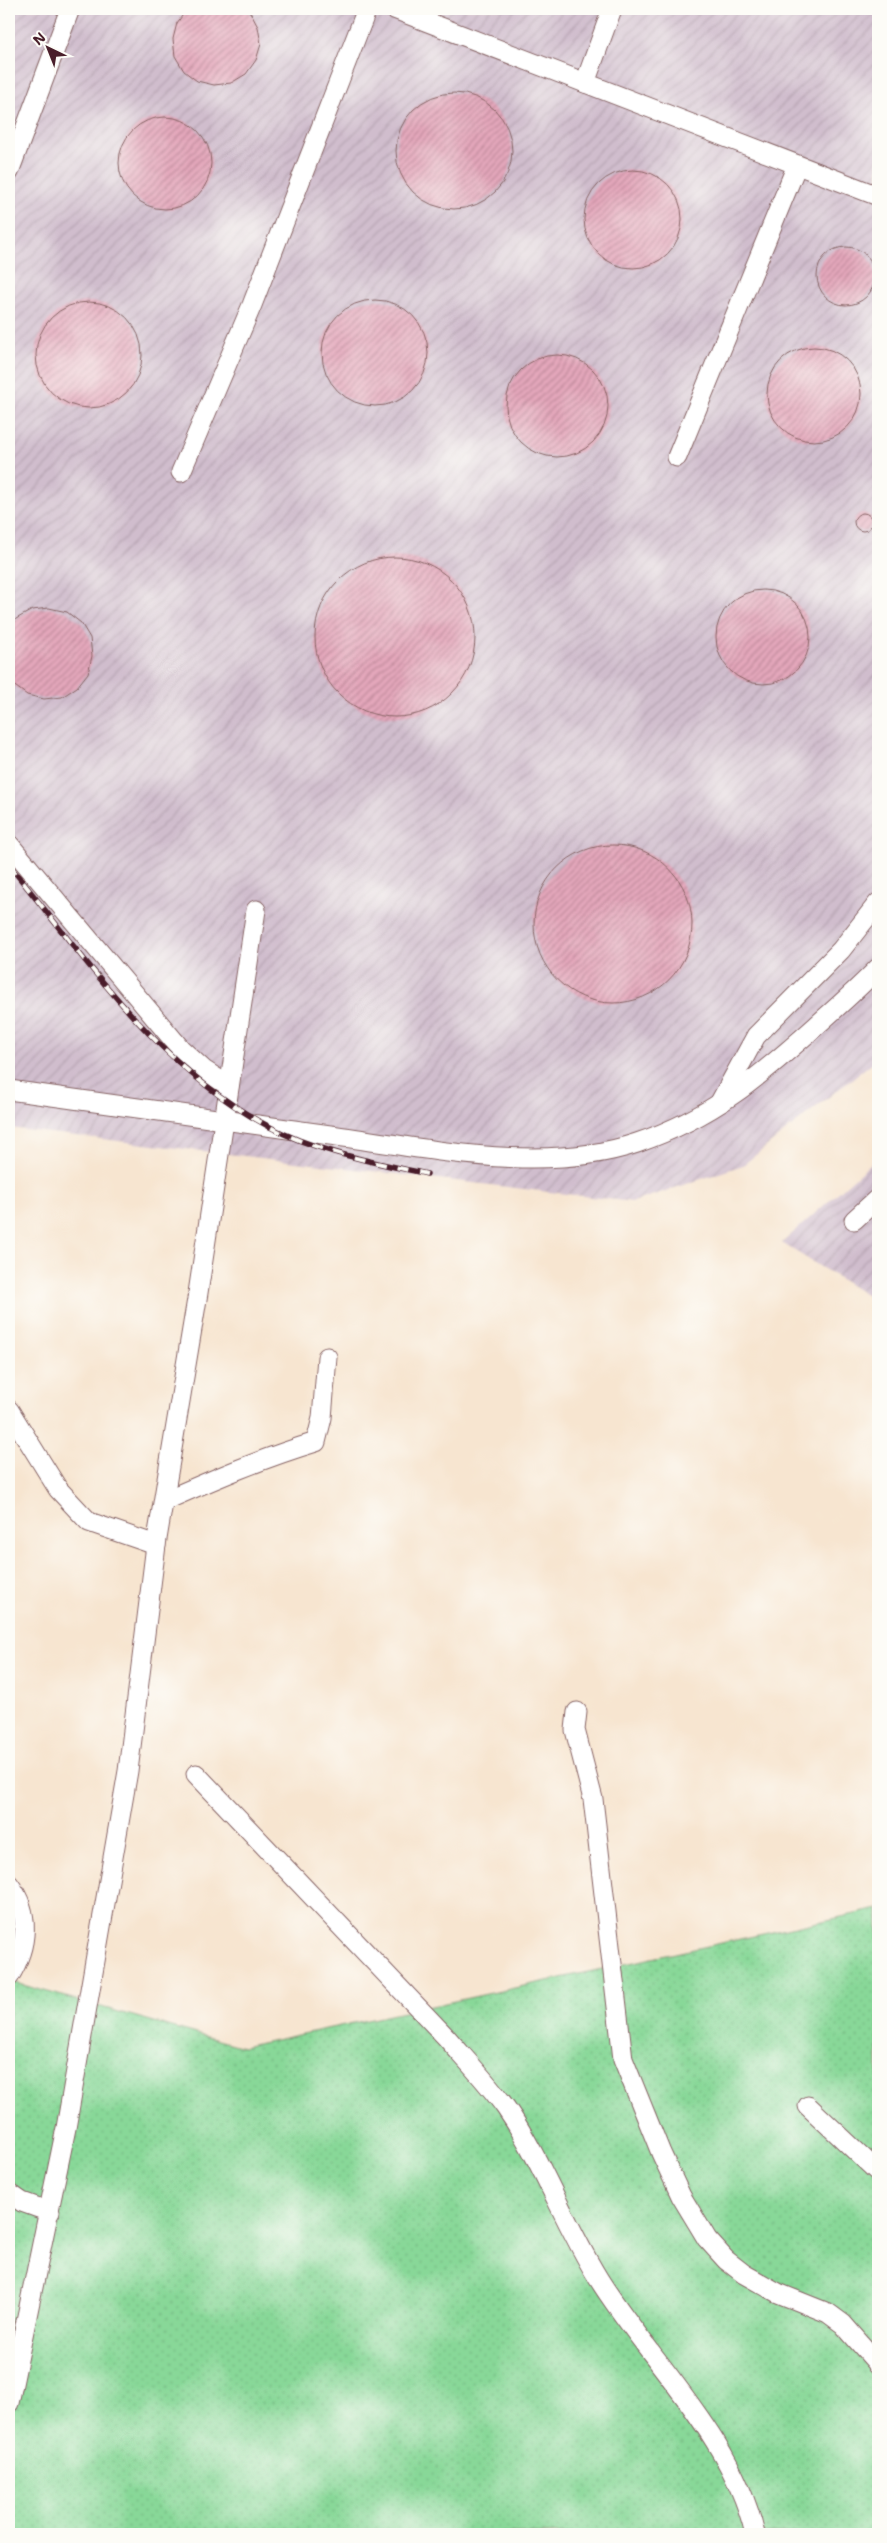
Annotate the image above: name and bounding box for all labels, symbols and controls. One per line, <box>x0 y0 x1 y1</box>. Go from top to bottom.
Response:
north arrow <box>22 22 72 72</box>
text: N <box>29 28 49 49</box>

